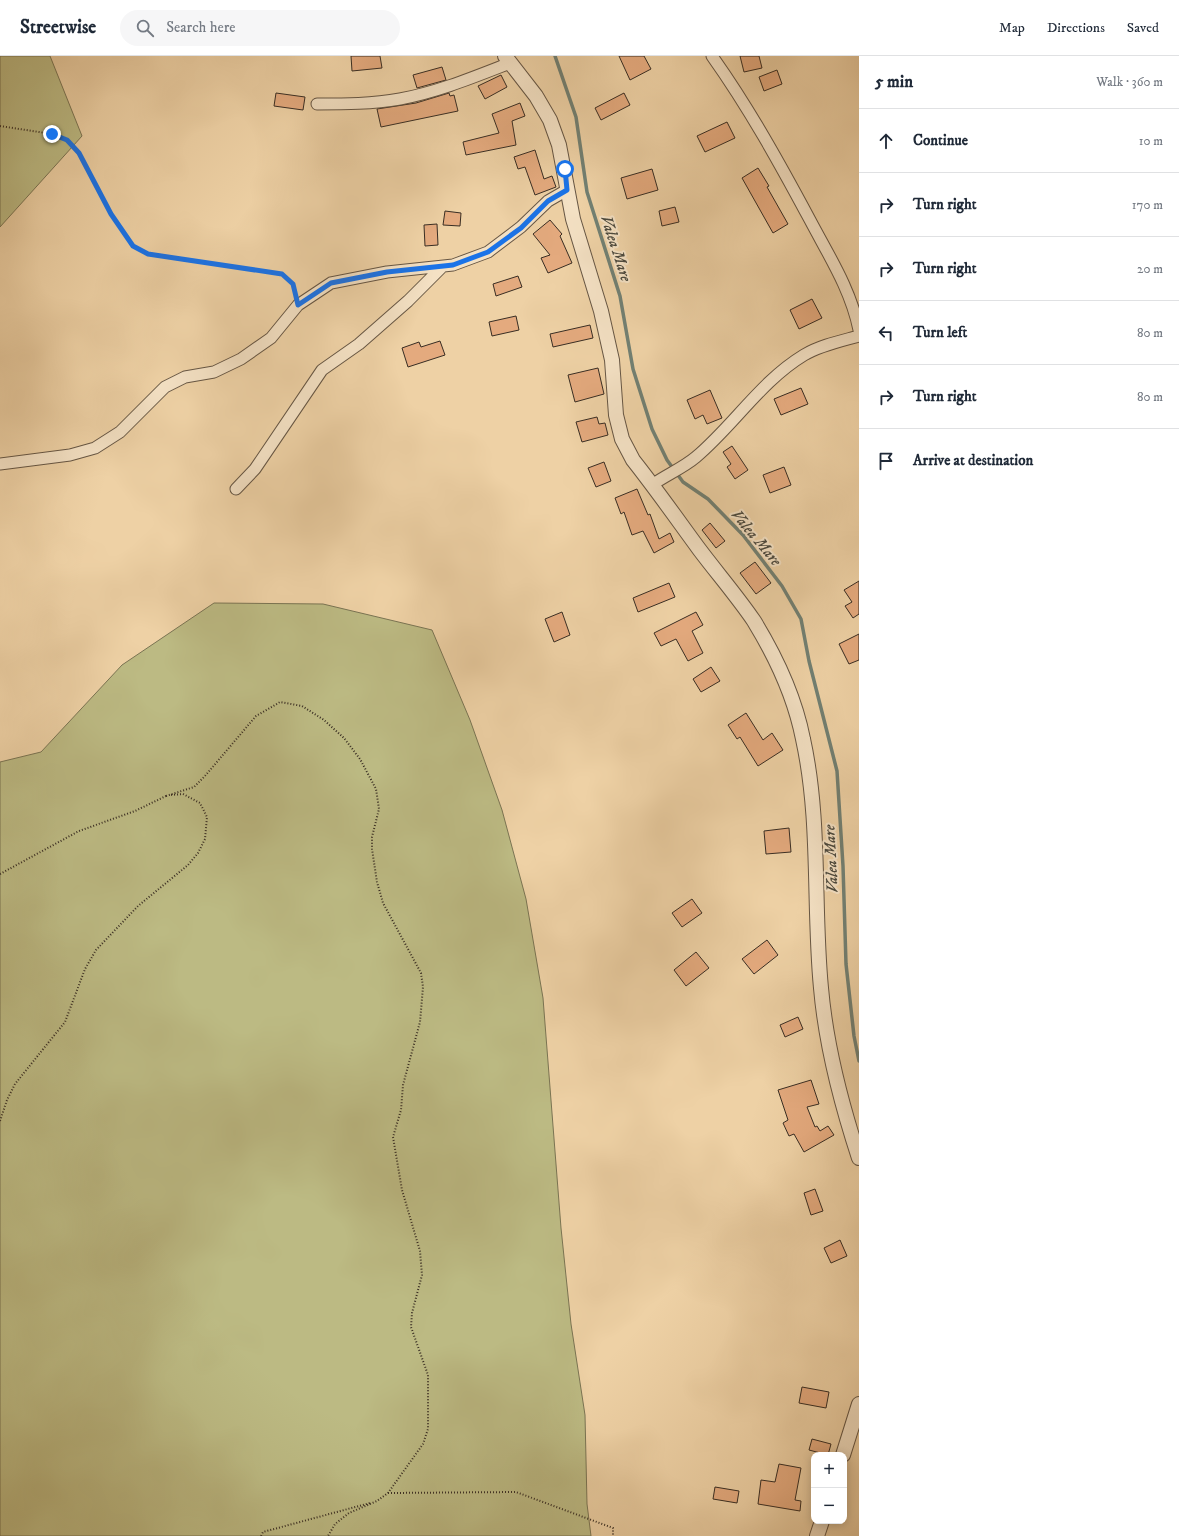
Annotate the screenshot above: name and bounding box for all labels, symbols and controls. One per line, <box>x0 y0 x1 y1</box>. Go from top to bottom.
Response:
search box <box>120 10 400 46</box>
text: Streetwise <box>20 16 96 39</box>
icon: search <box>134 17 156 39</box>
text: Search here <box>166 18 236 37</box>
text: Map <box>999 19 1025 37</box>
text: Directions <box>1047 19 1105 37</box>
text: Saved <box>1127 19 1159 37</box>
text: 5 min <box>875 71 913 93</box>
text: Walk · 360 m <box>1096 74 1163 90</box>
route end <box>43 125 61 143</box>
icon: ahead <box>875 130 897 152</box>
text: Continue <box>913 131 968 150</box>
text: 10 m <box>1139 133 1163 149</box>
route start <box>556 160 574 178</box>
icon: right <box>875 194 897 216</box>
text: Turn right <box>913 195 976 214</box>
text: 170 m <box>1132 197 1163 213</box>
water label: Valea Mare <box>596 213 636 284</box>
icon: right <box>875 258 897 280</box>
text: Turn right <box>913 259 976 278</box>
text: 20 m <box>1137 261 1163 277</box>
icon: left <box>875 322 897 344</box>
text: Turn left <box>913 323 967 342</box>
text: 80 m <box>1137 325 1163 341</box>
icon: right <box>875 386 897 408</box>
text: Turn right <box>913 387 976 406</box>
text: 80 m <box>1137 389 1163 405</box>
icon: arrive <box>875 450 897 472</box>
text: Arrive at destination <box>913 451 1033 470</box>
water label: Valea Mare <box>727 505 786 571</box>
water label: Valea Mare <box>819 824 843 894</box>
map controls <box>811 1452 847 1524</box>
button: + <box>811 1452 847 1488</box>
button: − <box>811 1488 847 1524</box>

